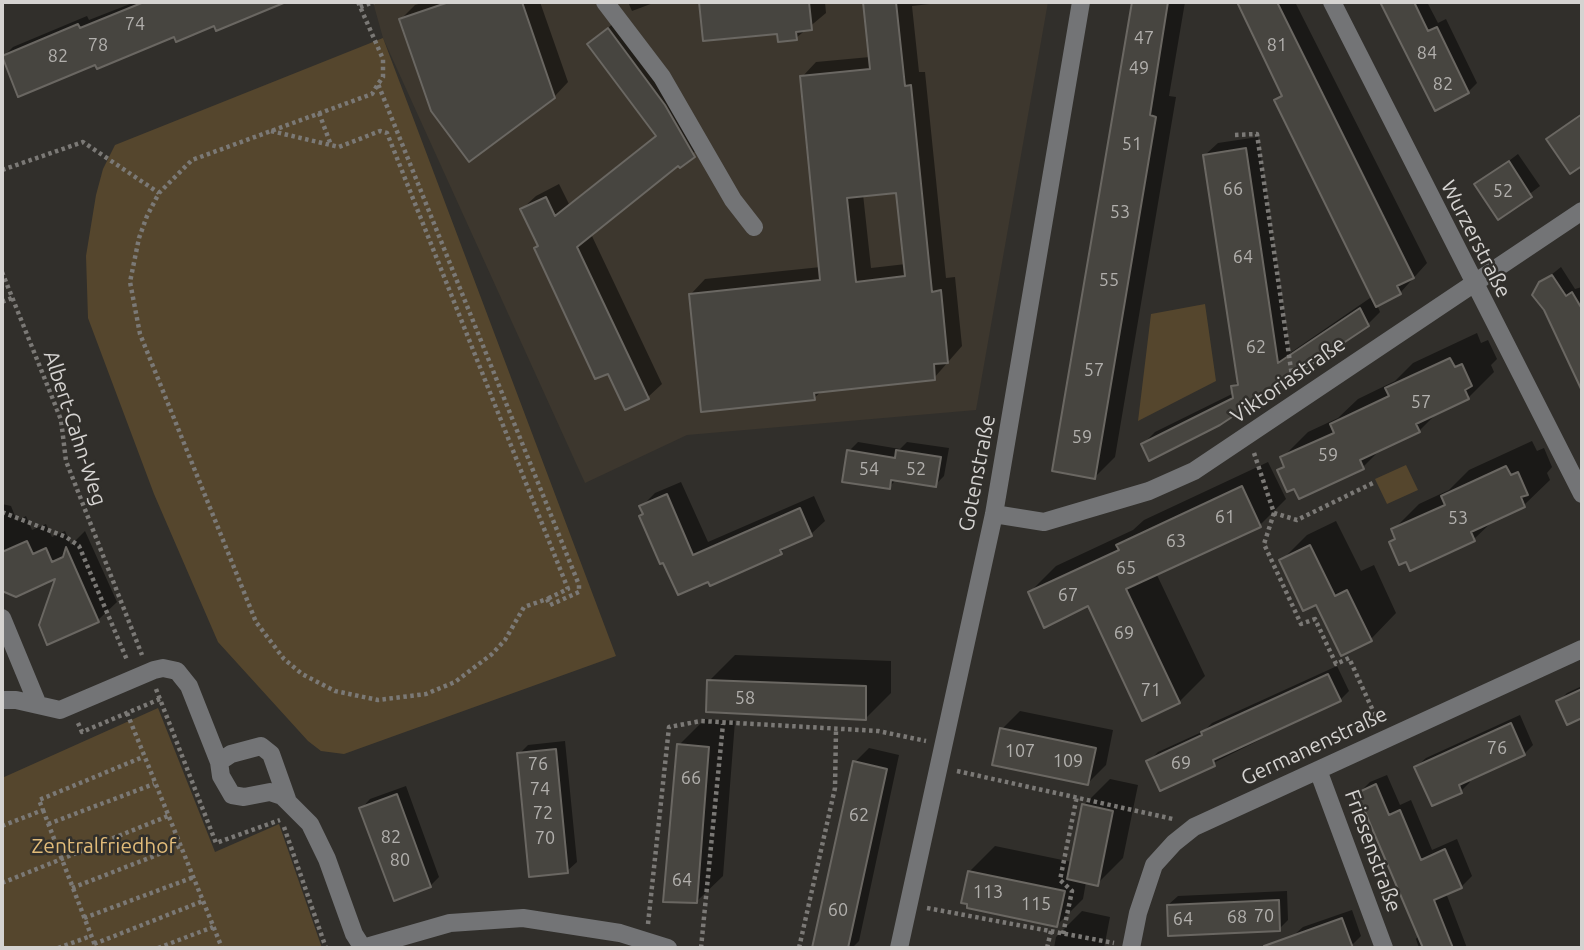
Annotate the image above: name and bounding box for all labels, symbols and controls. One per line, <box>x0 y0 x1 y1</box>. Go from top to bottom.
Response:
house number: 74 <box>125 13 145 35</box>
house number: 47 <box>1134 27 1154 49</box>
house number: 78 <box>88 34 108 56</box>
house number: 81 <box>1267 34 1287 56</box>
house number: 84 <box>1417 42 1437 64</box>
house number: 82 <box>48 45 68 67</box>
house number: 49 <box>1129 57 1149 79</box>
house number: 82 <box>1433 73 1453 95</box>
house number: 51 <box>1122 133 1142 155</box>
street label: Wurzerstraße <box>1436 176 1516 302</box>
house number: 66 <box>1223 178 1243 200</box>
house number: 52 <box>1493 180 1513 202</box>
house number: 53 <box>1110 201 1130 223</box>
house number: 64 <box>1233 246 1253 268</box>
house number: 55 <box>1099 269 1119 291</box>
street label: Viktoriastraße <box>1226 331 1350 429</box>
house number: 62 <box>1246 336 1266 358</box>
street label: Albert-Cahn-Weg <box>38 347 112 509</box>
house number: 57 <box>1084 359 1104 381</box>
house number: 57 <box>1411 391 1431 413</box>
street label: Gotenstraße <box>953 413 1001 533</box>
house number: 59 <box>1072 426 1092 448</box>
house number: 59 <box>1318 444 1338 466</box>
house number: 54 <box>859 458 879 480</box>
house number: 52 <box>906 458 926 480</box>
house number: 61 <box>1215 506 1235 528</box>
house number: 53 <box>1448 507 1468 529</box>
house number: 63 <box>1166 530 1186 552</box>
house number: 65 <box>1116 557 1136 579</box>
house number: 67 <box>1058 584 1078 606</box>
house number: 69 <box>1114 622 1134 644</box>
house number: 71 <box>1141 679 1161 701</box>
house number: 58 <box>735 687 755 709</box>
street label: Germanenstraße <box>1237 701 1391 791</box>
house number: 76 <box>1487 737 1507 759</box>
house number: 107 <box>1005 740 1035 762</box>
house number: 109 <box>1053 750 1083 772</box>
house number: 69 <box>1171 752 1191 774</box>
house number: 76 <box>528 753 548 775</box>
house number: 66 <box>681 767 701 789</box>
house number: 74 <box>530 778 550 800</box>
street label: Friesenstraße <box>1339 786 1407 916</box>
house number: 72 <box>533 802 553 824</box>
house number: 62 <box>849 804 869 826</box>
house number: 82 <box>381 826 401 848</box>
house number: 70 <box>535 827 555 849</box>
park label: Zentralfriedhof <box>31 833 177 859</box>
house number: 80 <box>390 849 410 871</box>
house number: 64 <box>672 869 692 891</box>
house number: 113 <box>973 881 1003 903</box>
house number: 115 <box>1021 893 1051 915</box>
house number: 60 <box>828 899 848 921</box>
house number: 70 <box>1254 905 1274 927</box>
house number: 68 <box>1227 906 1247 928</box>
house number: 64 <box>1173 908 1193 930</box>

